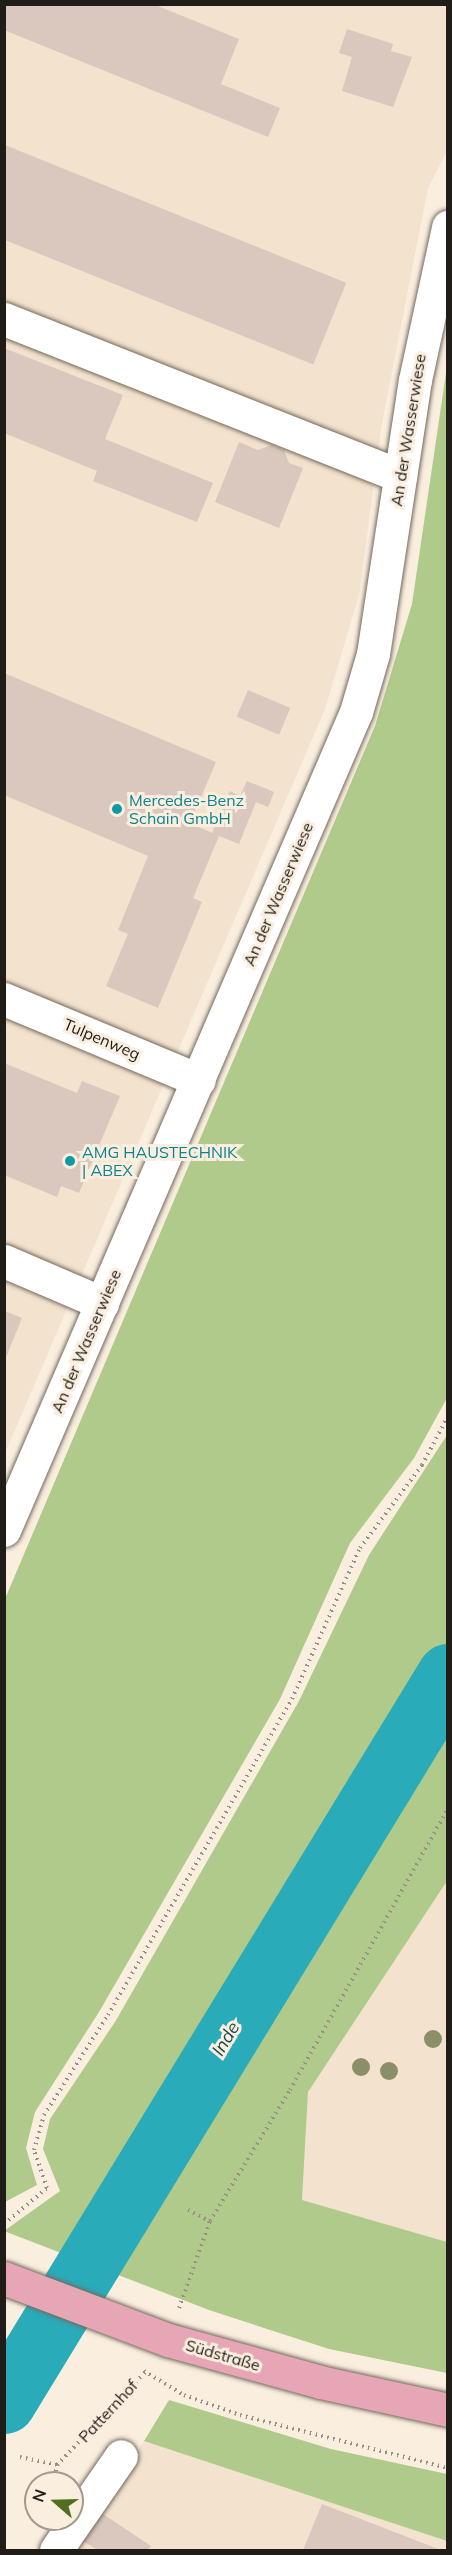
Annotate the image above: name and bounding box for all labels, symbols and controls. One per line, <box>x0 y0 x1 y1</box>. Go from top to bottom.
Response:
street label: An der Wasserwiese <box>386 352 430 508</box>
place label: Mercedes-Benz Schain GmbH <box>129 790 244 828</box>
marker: Mercedes-Benz Schain GmbH <box>110 802 124 816</box>
street label: An der Wasserwiese <box>239 819 317 969</box>
street label: Tulpenweg <box>61 1014 143 1064</box>
place label: AMG HAUSTECHNIK | ABEX <box>82 1142 237 1180</box>
marker: AMG HAUSTECHNIK | ABEX <box>63 1154 77 1168</box>
street label: An der Wasserwiese <box>47 1266 125 1416</box>
water label: Inde <box>208 2018 244 2060</box>
street label: Südstraße <box>184 2335 262 2375</box>
street label: Patternhof <box>74 2376 142 2446</box>
north arrow <box>24 2471 84 2531</box>
text: N <box>27 2486 50 2505</box>

